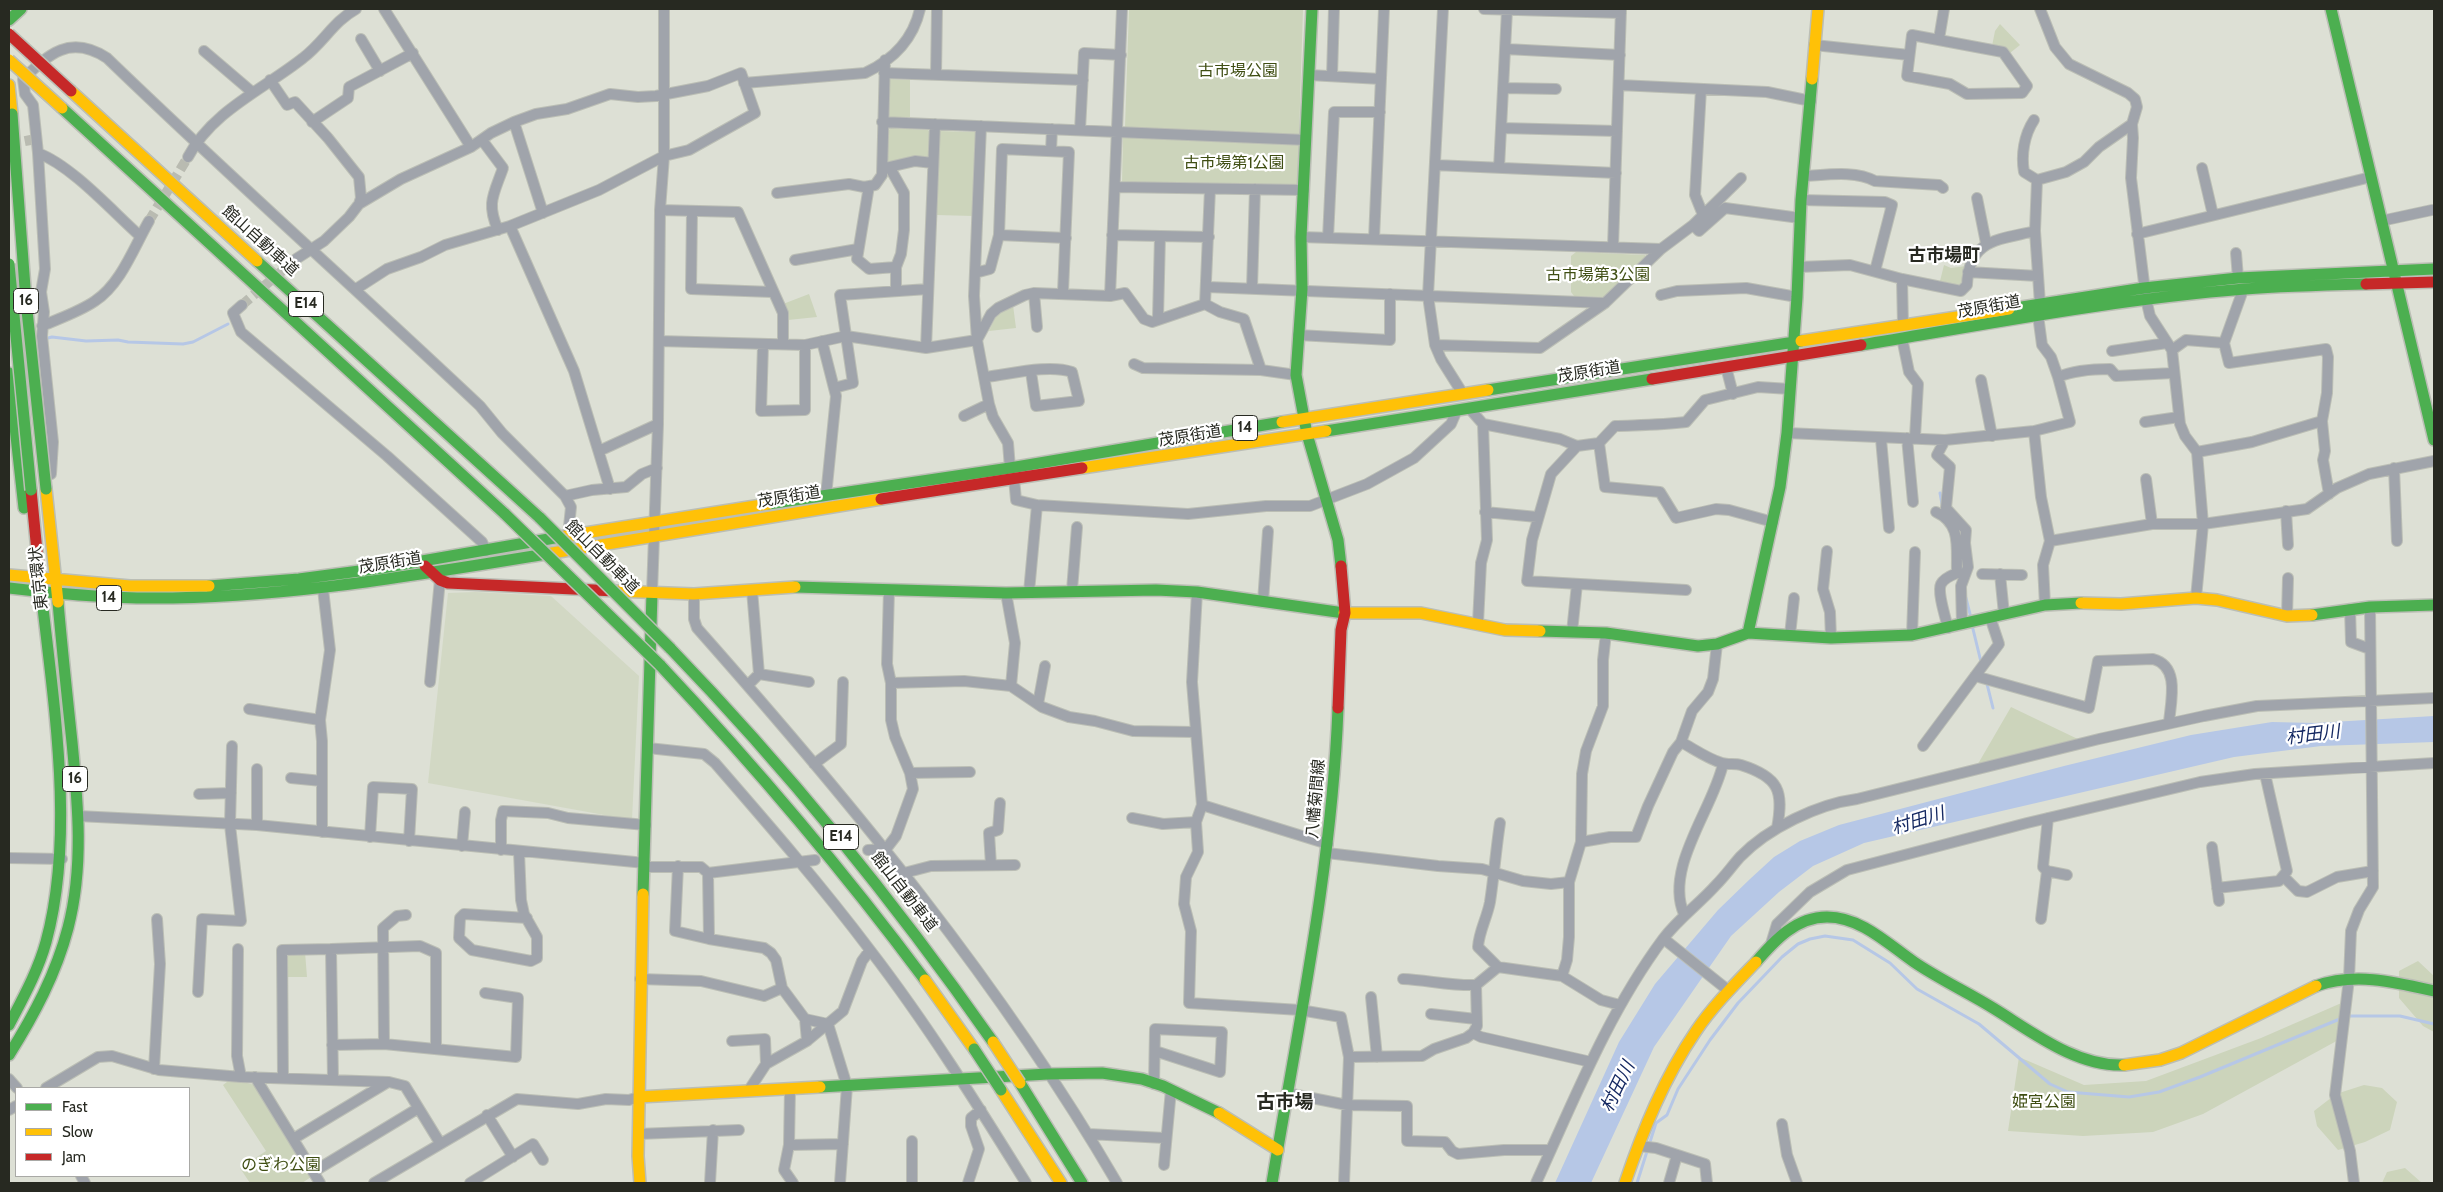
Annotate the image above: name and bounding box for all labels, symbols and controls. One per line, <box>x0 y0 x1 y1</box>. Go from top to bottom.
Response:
park label: 古市場公園 <box>1198 61 1278 81</box>
park label: 古市場第1公園 <box>1183 153 1285 173</box>
street label: 館山自動車道 <box>218 202 302 280</box>
district label: 古市場町 <box>1908 245 1980 267</box>
park label: 古市場第3公園 <box>1546 265 1650 285</box>
road number: 16 <box>14 288 38 314</box>
road number: E14 <box>288 292 324 316</box>
street label: 茂原街道 <box>1956 292 2022 322</box>
street label: 茂原街道 <box>1556 358 1622 386</box>
road number: 14 <box>1232 416 1258 440</box>
street label: 茂原街道 <box>1157 422 1223 450</box>
street label: 茂原街道 <box>756 483 822 511</box>
street label: 館山自動車道 <box>561 516 643 598</box>
street label: 東京環状 <box>26 545 52 611</box>
street label: 茂原街道 <box>357 549 423 577</box>
road number: 14 <box>96 586 122 610</box>
water label: 村田川 <box>2285 721 2341 749</box>
street label: 八幡菊間線 <box>1303 758 1329 840</box>
road number: 16 <box>62 766 88 792</box>
water label: 村田川 <box>1889 803 1947 839</box>
road number: E14 <box>824 824 858 850</box>
street label: 館山自動車道 <box>867 848 941 936</box>
water label: 村田川 <box>1596 1058 1640 1116</box>
legend <box>15 1087 190 1177</box>
district label: 古市場 <box>1257 1091 1313 1113</box>
park label: 姫宮公園 <box>2012 1092 2076 1112</box>
text: Fast <box>62 1098 87 1116</box>
text: Slow <box>62 1123 93 1141</box>
text: Jam <box>62 1148 86 1166</box>
park label: のぎわ公園 <box>241 1155 321 1175</box>

